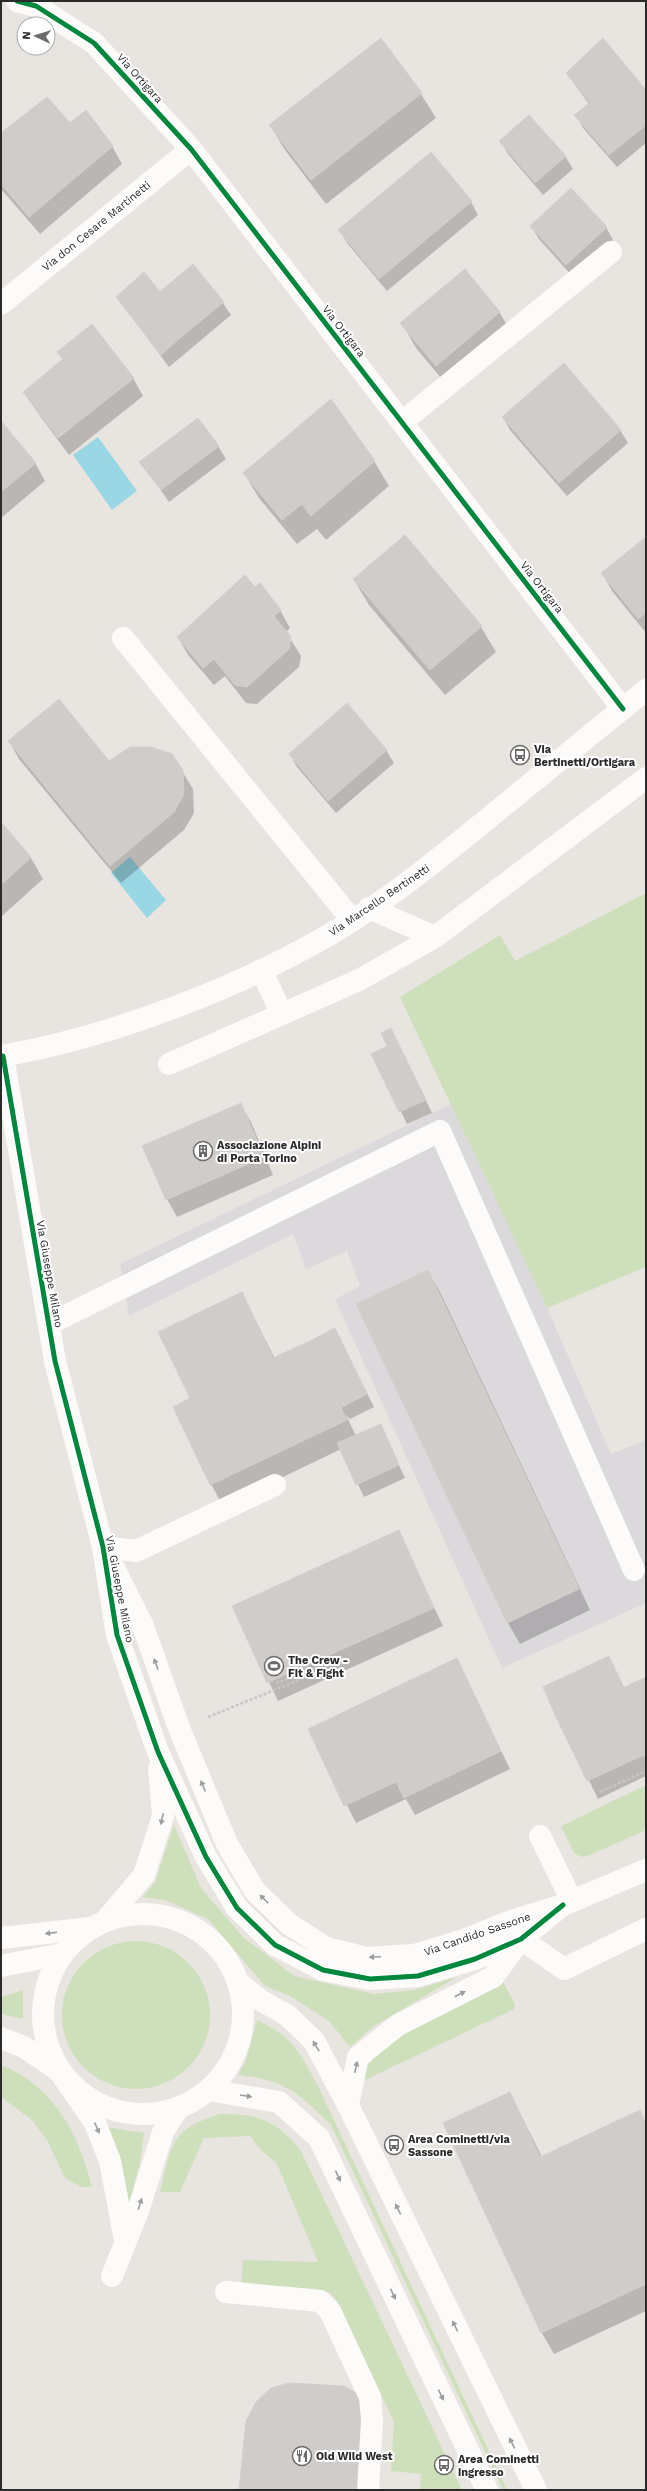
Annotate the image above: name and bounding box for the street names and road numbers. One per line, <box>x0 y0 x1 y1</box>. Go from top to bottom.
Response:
street label: Via Ortigara <box>114 51 165 106</box>
street label: Via don Cesare Martinetti <box>39 179 153 274</box>
street label: Via Ortigara <box>319 303 368 360</box>
street label: Via Ortigara <box>517 559 566 616</box>
street label: Via Marcello Bertinetti <box>326 862 432 939</box>
street label: Via Giuseppe Milano <box>34 1219 65 1329</box>
street label: Via Giuseppe Milano <box>103 1534 136 1644</box>
street label: Via Candido Sassone <box>422 1910 532 1959</box>

